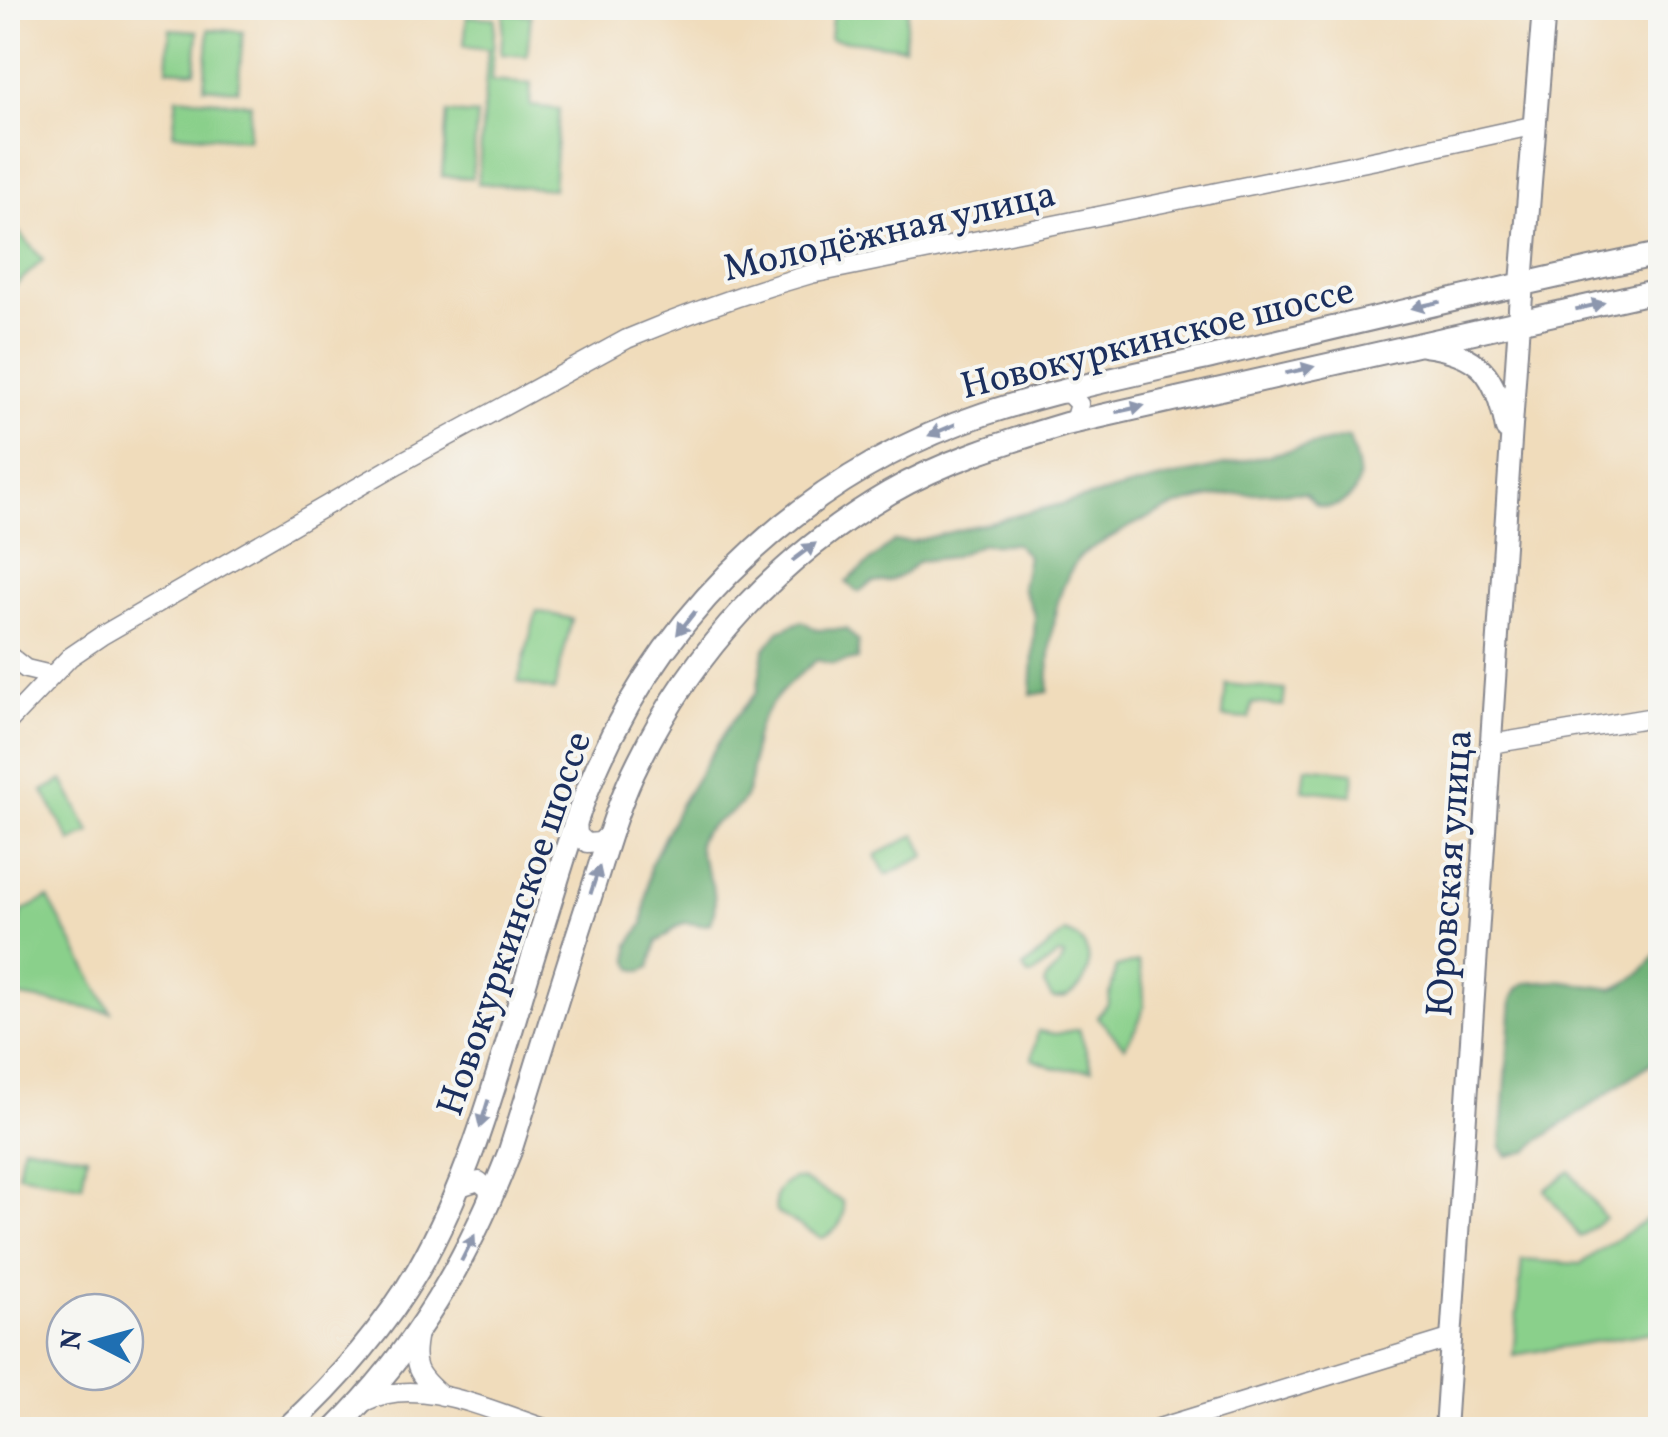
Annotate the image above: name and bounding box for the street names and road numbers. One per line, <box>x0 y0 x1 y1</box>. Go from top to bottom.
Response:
street label: Молодёжная улица <box>718 169 1061 297</box>
street label: Новокуркинское шоссе <box>956 266 1360 415</box>
street label: Новокуркинское шоссе <box>426 725 607 1124</box>
street label: Юровская улица <box>1415 728 1488 1019</box>

